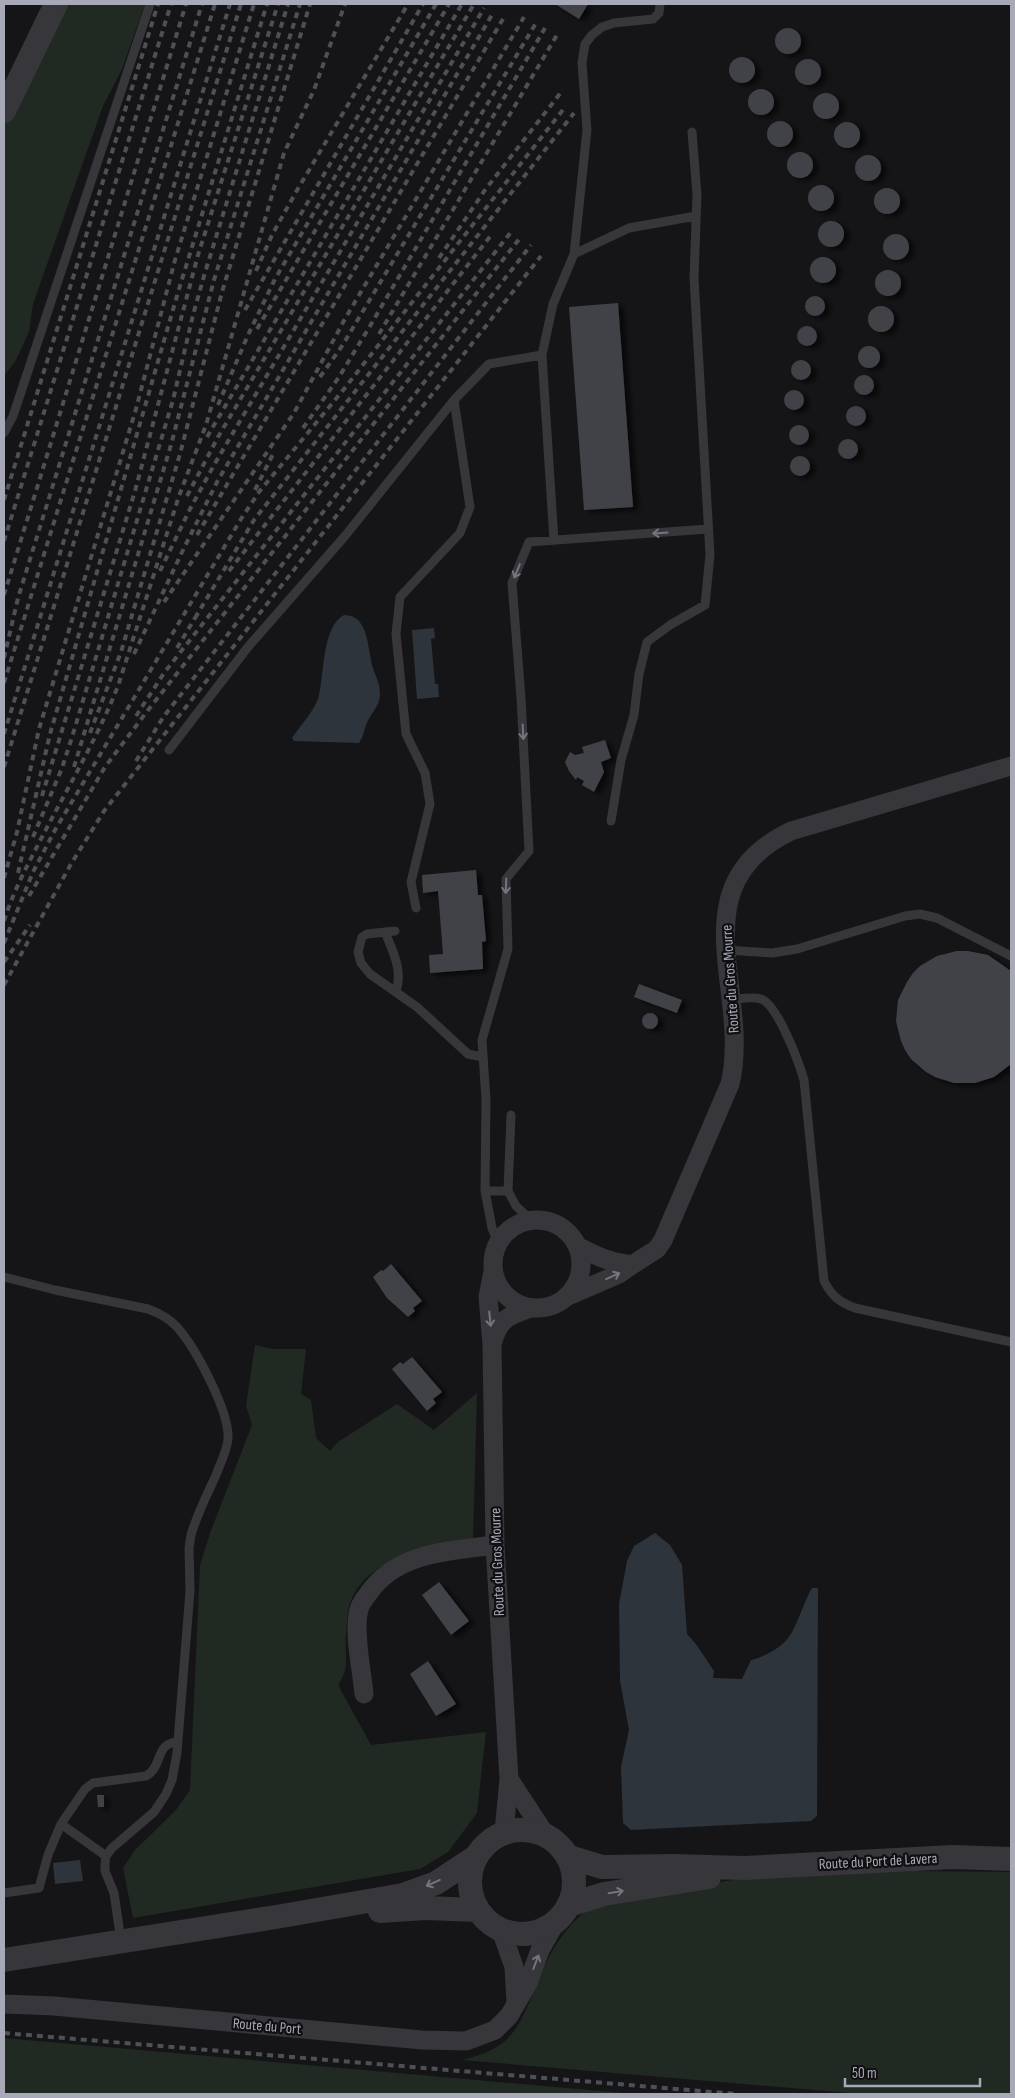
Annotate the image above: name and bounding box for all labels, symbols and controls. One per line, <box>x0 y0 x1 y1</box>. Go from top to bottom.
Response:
one-way arrow <box>652 528 668 537</box>
one-way arrow <box>511 563 521 578</box>
one-way arrow <box>519 724 528 740</box>
one-way arrow <box>502 878 511 894</box>
street label: Route du Gros Mourre <box>717 924 744 1034</box>
one-way arrow <box>605 1271 620 1281</box>
one-way arrow <box>485 1311 494 1327</box>
street label: Route du Gros Mourre <box>486 1507 509 1616</box>
street label: Route du Port de Lavera <box>818 1849 938 1874</box>
one-way arrow <box>426 1879 441 1889</box>
one-way arrow <box>608 1886 624 1896</box>
one-way arrow <box>532 1954 541 1970</box>
street label: Route du Port <box>232 2014 302 2039</box>
scale bar <box>845 2056 980 2088</box>
text: 50 m <box>852 2064 877 2083</box>

